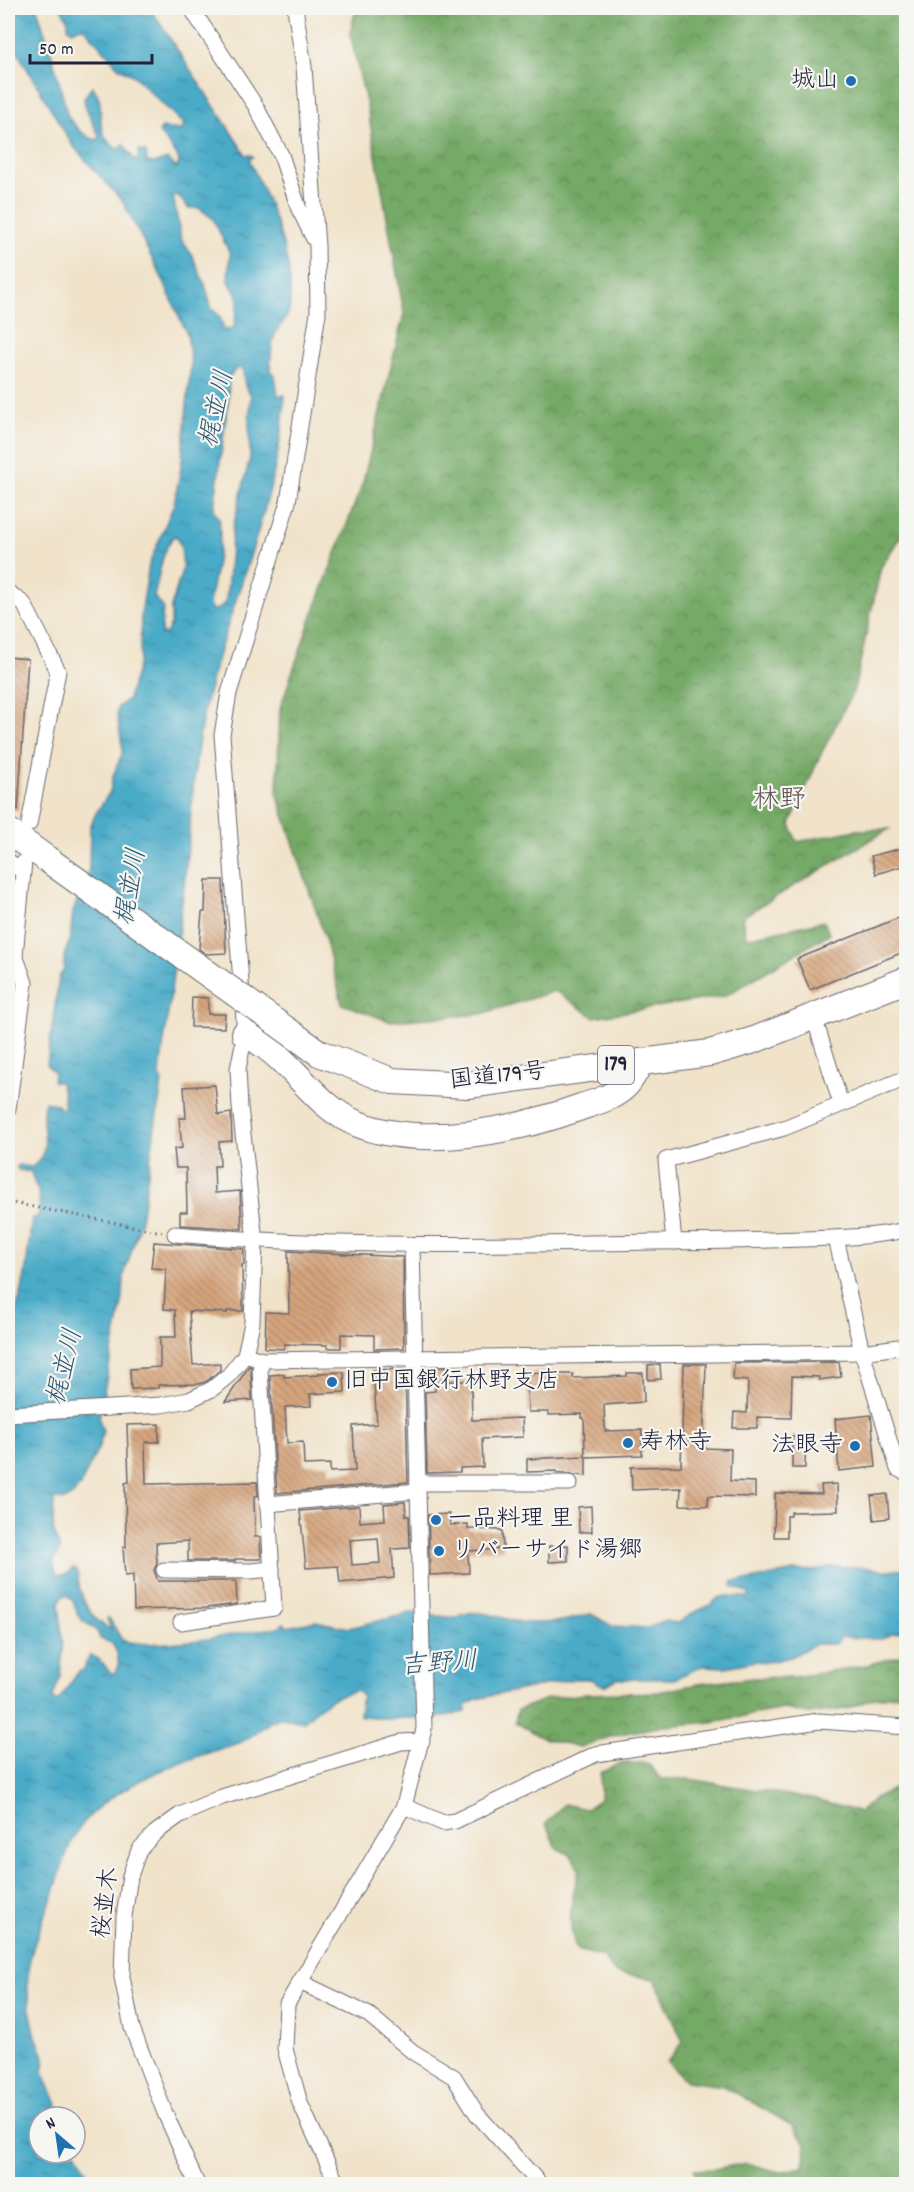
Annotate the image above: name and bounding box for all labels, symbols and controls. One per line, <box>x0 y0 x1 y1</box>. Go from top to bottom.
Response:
scale bar <box>30 27 152 65</box>
text: 50 m <box>39 38 74 63</box>
place label: 城山 <box>791 64 839 98</box>
marker: 城山 <box>844 74 858 88</box>
water label: 梶並川 <box>191 367 245 451</box>
district label: 林野 <box>752 782 806 821</box>
water label: 梶並川 <box>107 845 157 929</box>
road number: 179 <box>598 1046 634 1084</box>
street label: 国道179号 <box>448 1055 548 1099</box>
water label: 梶並川 <box>39 1325 93 1409</box>
place label: 旧中国銀行林野支店 <box>344 1365 560 1399</box>
marker: 旧中国銀行林野支店 <box>325 1375 339 1389</box>
place label: 寿林寺 <box>640 1426 712 1460</box>
place label: 法眼寺 <box>771 1429 843 1463</box>
marker: 寿林寺 <box>621 1436 635 1450</box>
marker: 法眼寺 <box>848 1439 862 1453</box>
place label: 一品料理 里 <box>448 1503 574 1537</box>
marker: 一品料理 里 <box>429 1513 443 1527</box>
place label: リバーサイド湯郷 <box>451 1534 643 1568</box>
marker: リバーサイド湯郷 <box>432 1544 446 1558</box>
water label: 吉野川 <box>399 1644 479 1686</box>
street label: 桜並木 <box>85 1865 129 1941</box>
north arrow <box>27 2105 87 2165</box>
text: N <box>42 2112 60 2136</box>

